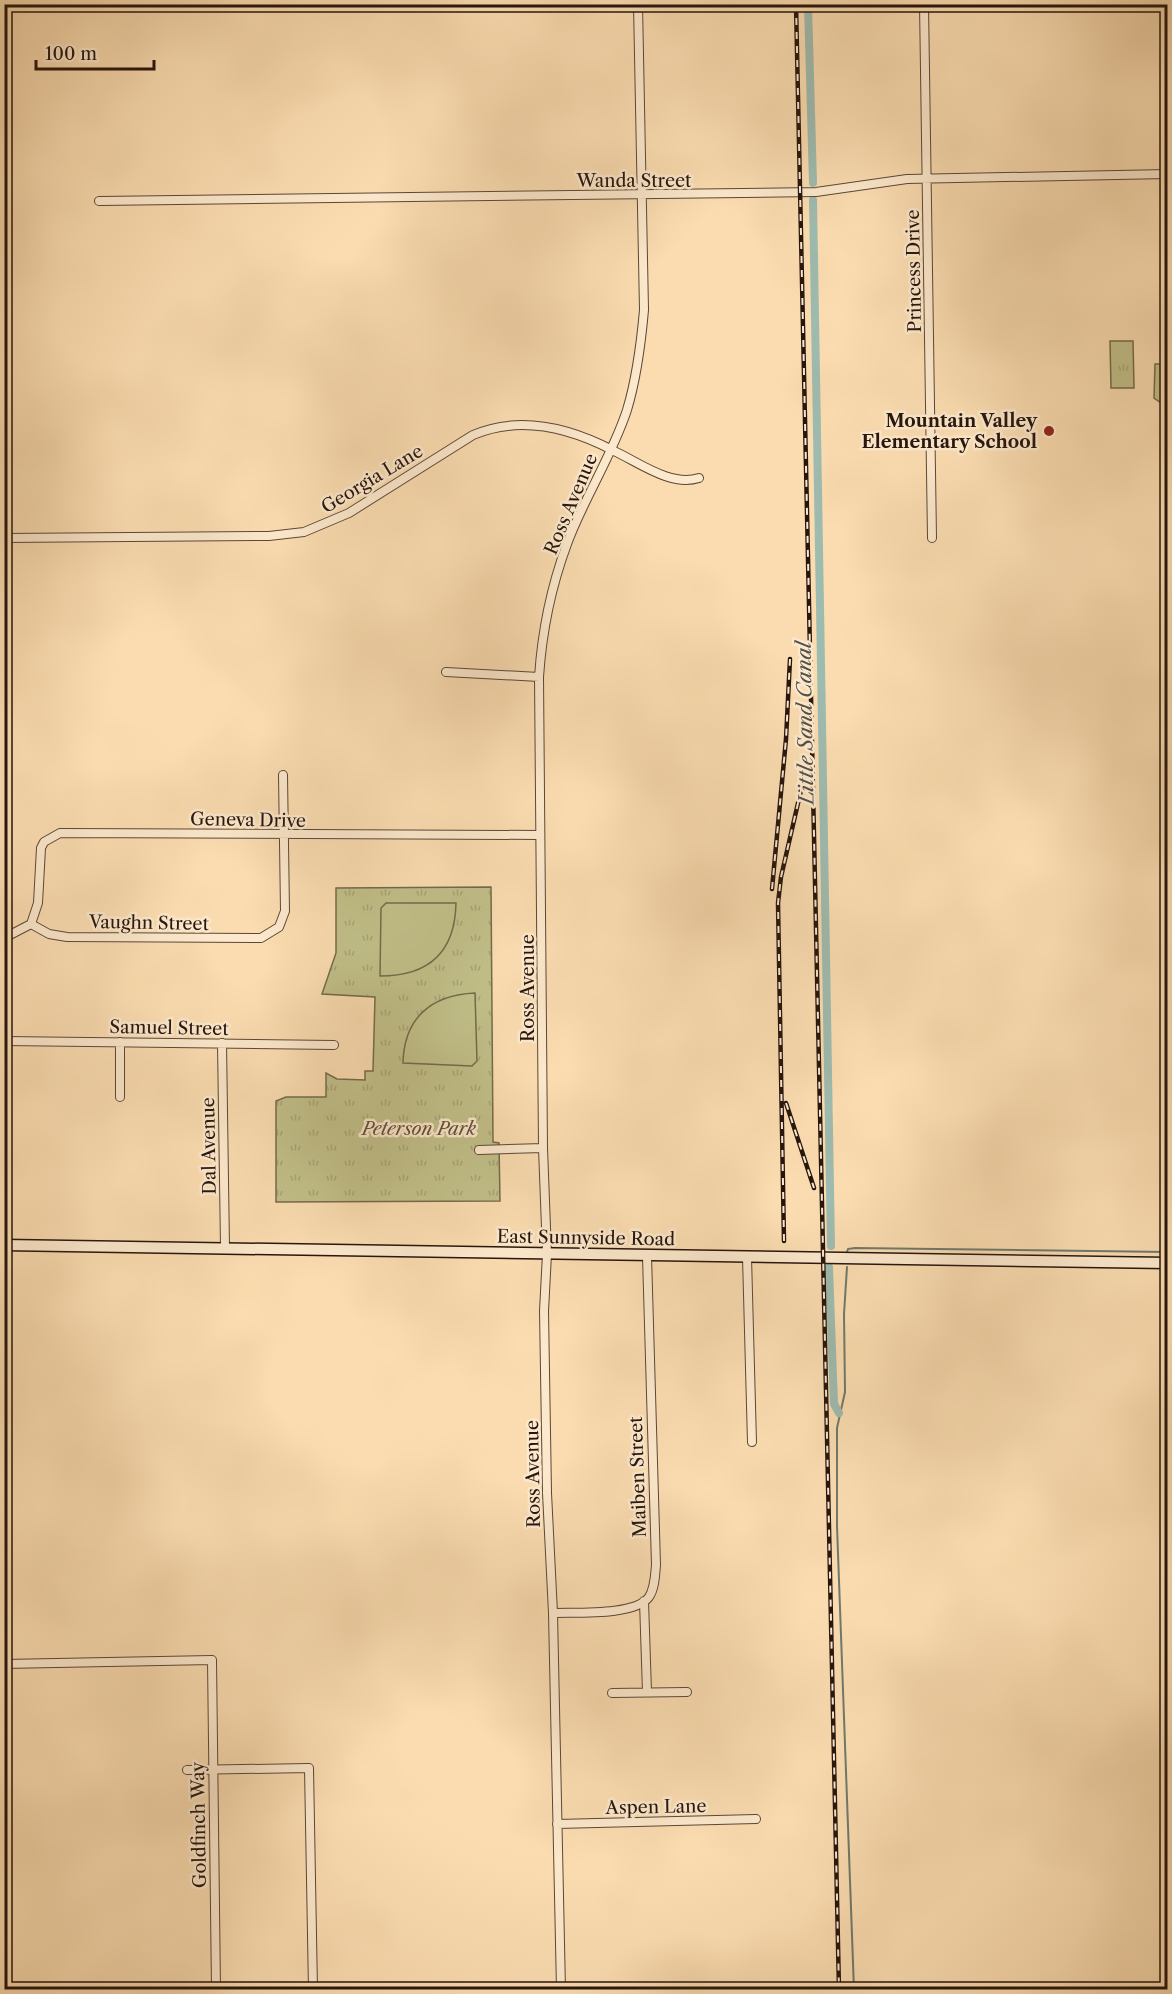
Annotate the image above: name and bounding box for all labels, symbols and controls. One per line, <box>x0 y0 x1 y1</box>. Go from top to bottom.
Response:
scale bar <box>36 33 154 71</box>
text: 100 m <box>45 43 97 65</box>
street label: Wanda Street <box>576 170 692 192</box>
street label: Princess Drive <box>902 209 926 333</box>
place label: Mountain Valley Elementary School <box>861 410 1038 453</box>
marker: Mountain Valley Elementary School <box>1042 424 1056 438</box>
street label: Georgia Lane <box>317 440 427 518</box>
street label: Ross Avenue <box>540 450 602 558</box>
water label: Little Sand Canal <box>792 639 818 807</box>
street label: Geneva Drive <box>190 808 306 832</box>
street label: Vaughn Street <box>88 911 210 935</box>
street label: Ross Avenue <box>517 934 539 1042</box>
street label: Samuel Street <box>109 1016 229 1040</box>
street label: Dal Avenue <box>197 1097 221 1195</box>
park label: Peterson Park <box>360 1118 477 1140</box>
street label: East Sunnyside Road <box>497 1225 675 1251</box>
street label: Maiben Street <box>625 1416 651 1538</box>
street label: Ross Avenue <box>521 1420 545 1528</box>
street label: Goldfinch Way <box>187 1761 211 1888</box>
street label: Aspen Lane <box>604 1795 707 1819</box>

